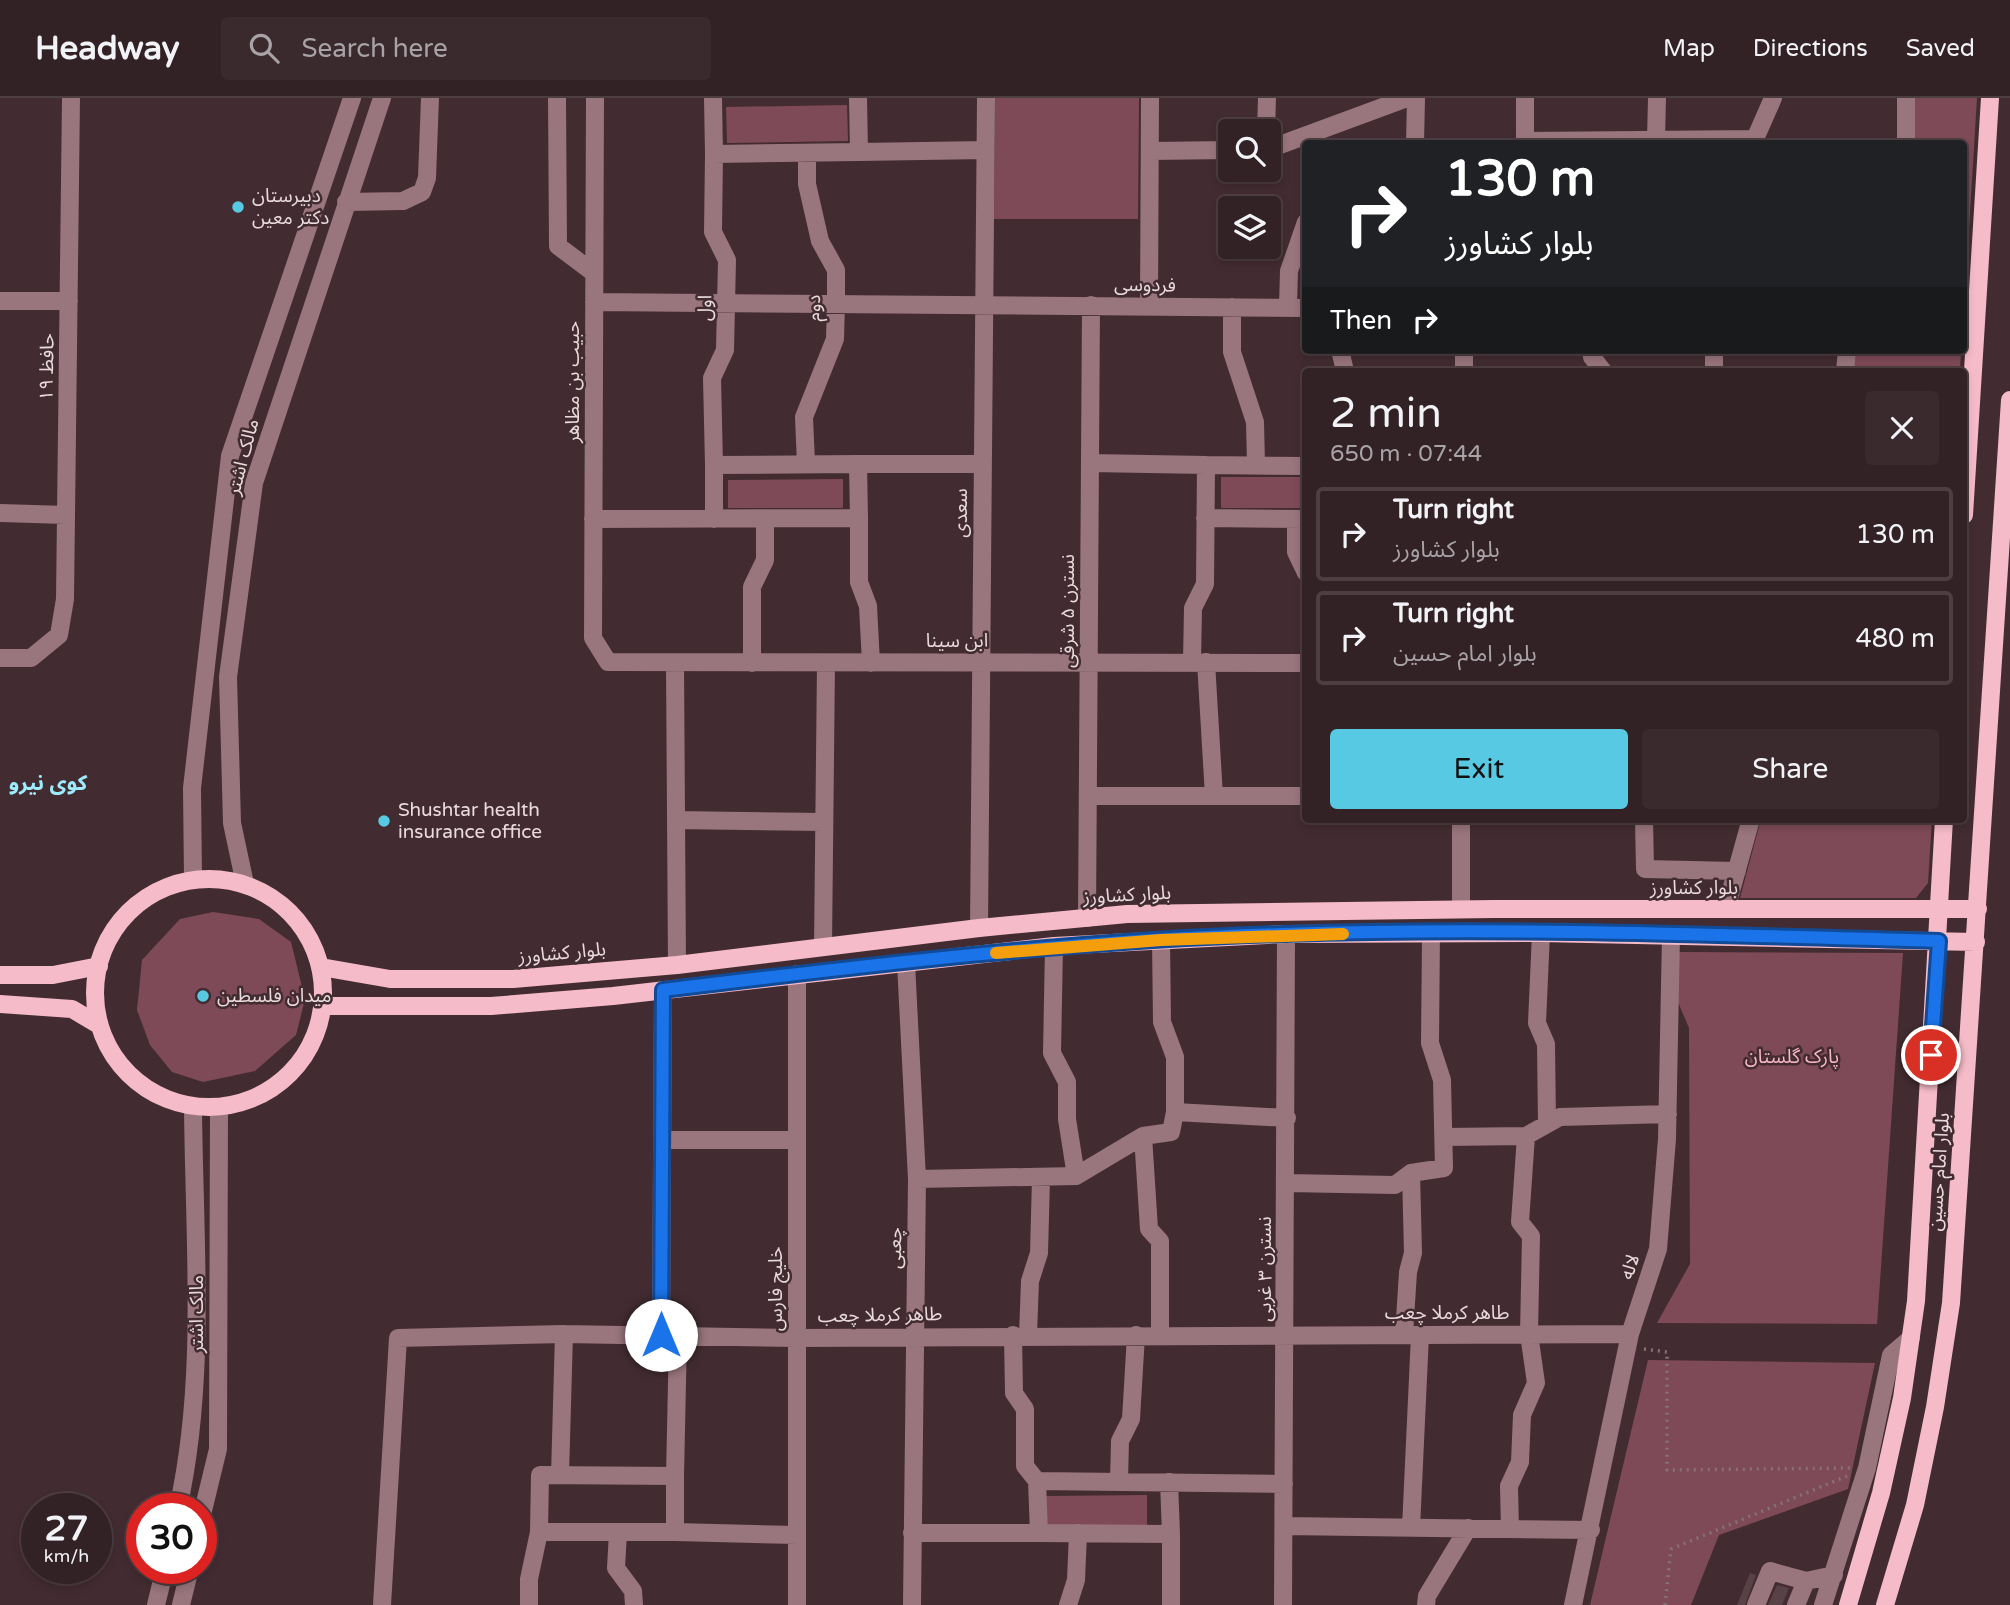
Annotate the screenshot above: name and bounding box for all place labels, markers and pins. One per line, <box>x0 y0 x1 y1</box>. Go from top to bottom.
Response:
place label: دبیرستان دکتر معین <box>252 185 329 229</box>
marker: دبیرستان دکتر معین <box>230 199 246 215</box>
place label: Shushtar health insurance office <box>398 799 542 843</box>
marker: Shushtar health insurance office <box>376 813 392 829</box>
place label: میدان فلسطین <box>217 985 331 1007</box>
marker: میدان فلسطین <box>195 988 211 1004</box>
pin <box>1901 1025 1961 1085</box>

